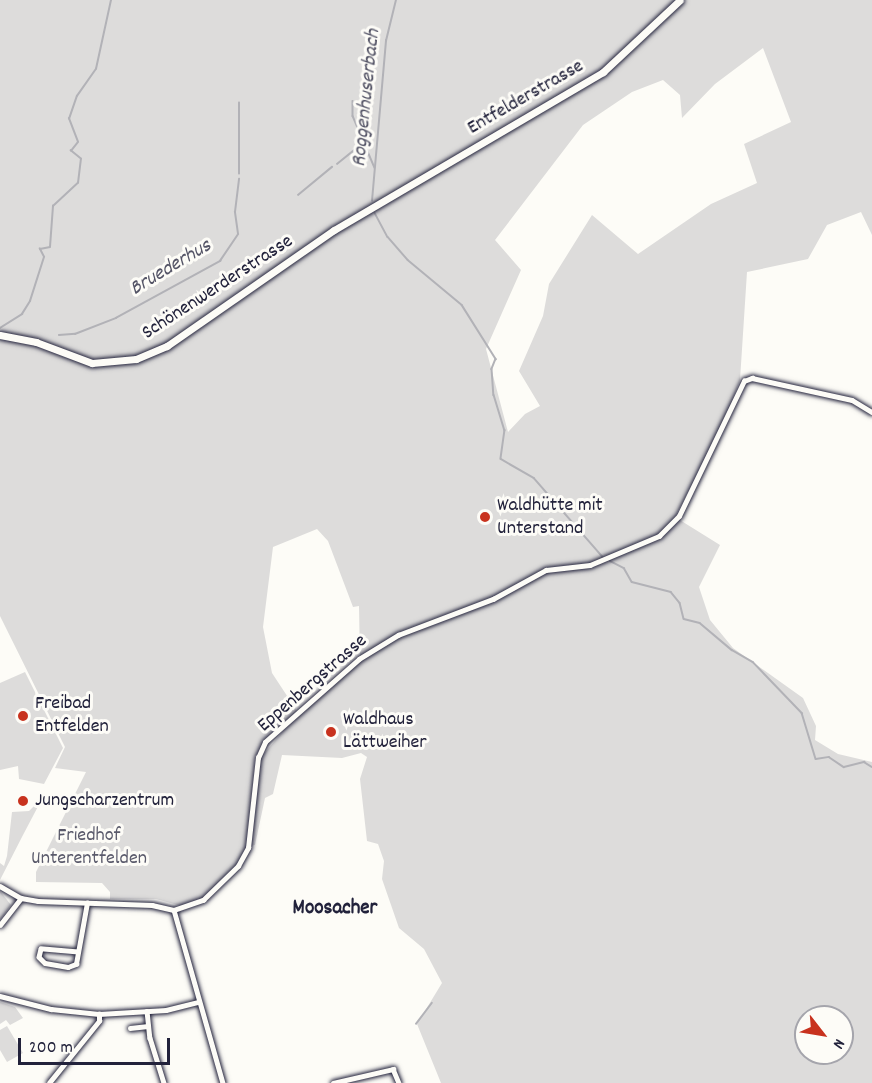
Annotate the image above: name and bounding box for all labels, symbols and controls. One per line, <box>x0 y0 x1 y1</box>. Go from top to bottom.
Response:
water label: Roggenhuserbach <box>347 28 387 168</box>
street label: Entfelderstrasse <box>464 55 588 141</box>
street label: Schönenwerderstrasse <box>138 230 298 346</box>
water label: Bruederhus <box>126 234 216 302</box>
place label: Waldhütte mit Unterstand <box>497 494 603 541</box>
marker: Waldhütte mit Unterstand <box>478 510 492 524</box>
street label: Eppenbergstrasse <box>253 630 373 738</box>
place label: Freibad Entfelden <box>35 692 109 739</box>
place label: Waldhaus Lättweiher <box>343 708 427 755</box>
marker: Freibad Entfelden <box>16 709 30 723</box>
marker: Waldhaus Lättweiher <box>324 725 338 739</box>
place label: Jungscharzentrum <box>35 789 174 813</box>
marker: Jungscharzentrum <box>16 794 30 808</box>
park label: Friedhof Unterentfelden <box>31 824 147 871</box>
district label: Moosacher <box>293 896 377 922</box>
north arrow <box>794 1005 854 1065</box>
scale bar <box>21 1026 172 1064</box>
text: N <box>826 1034 850 1053</box>
text: 200 m <box>29 1036 73 1061</box>

